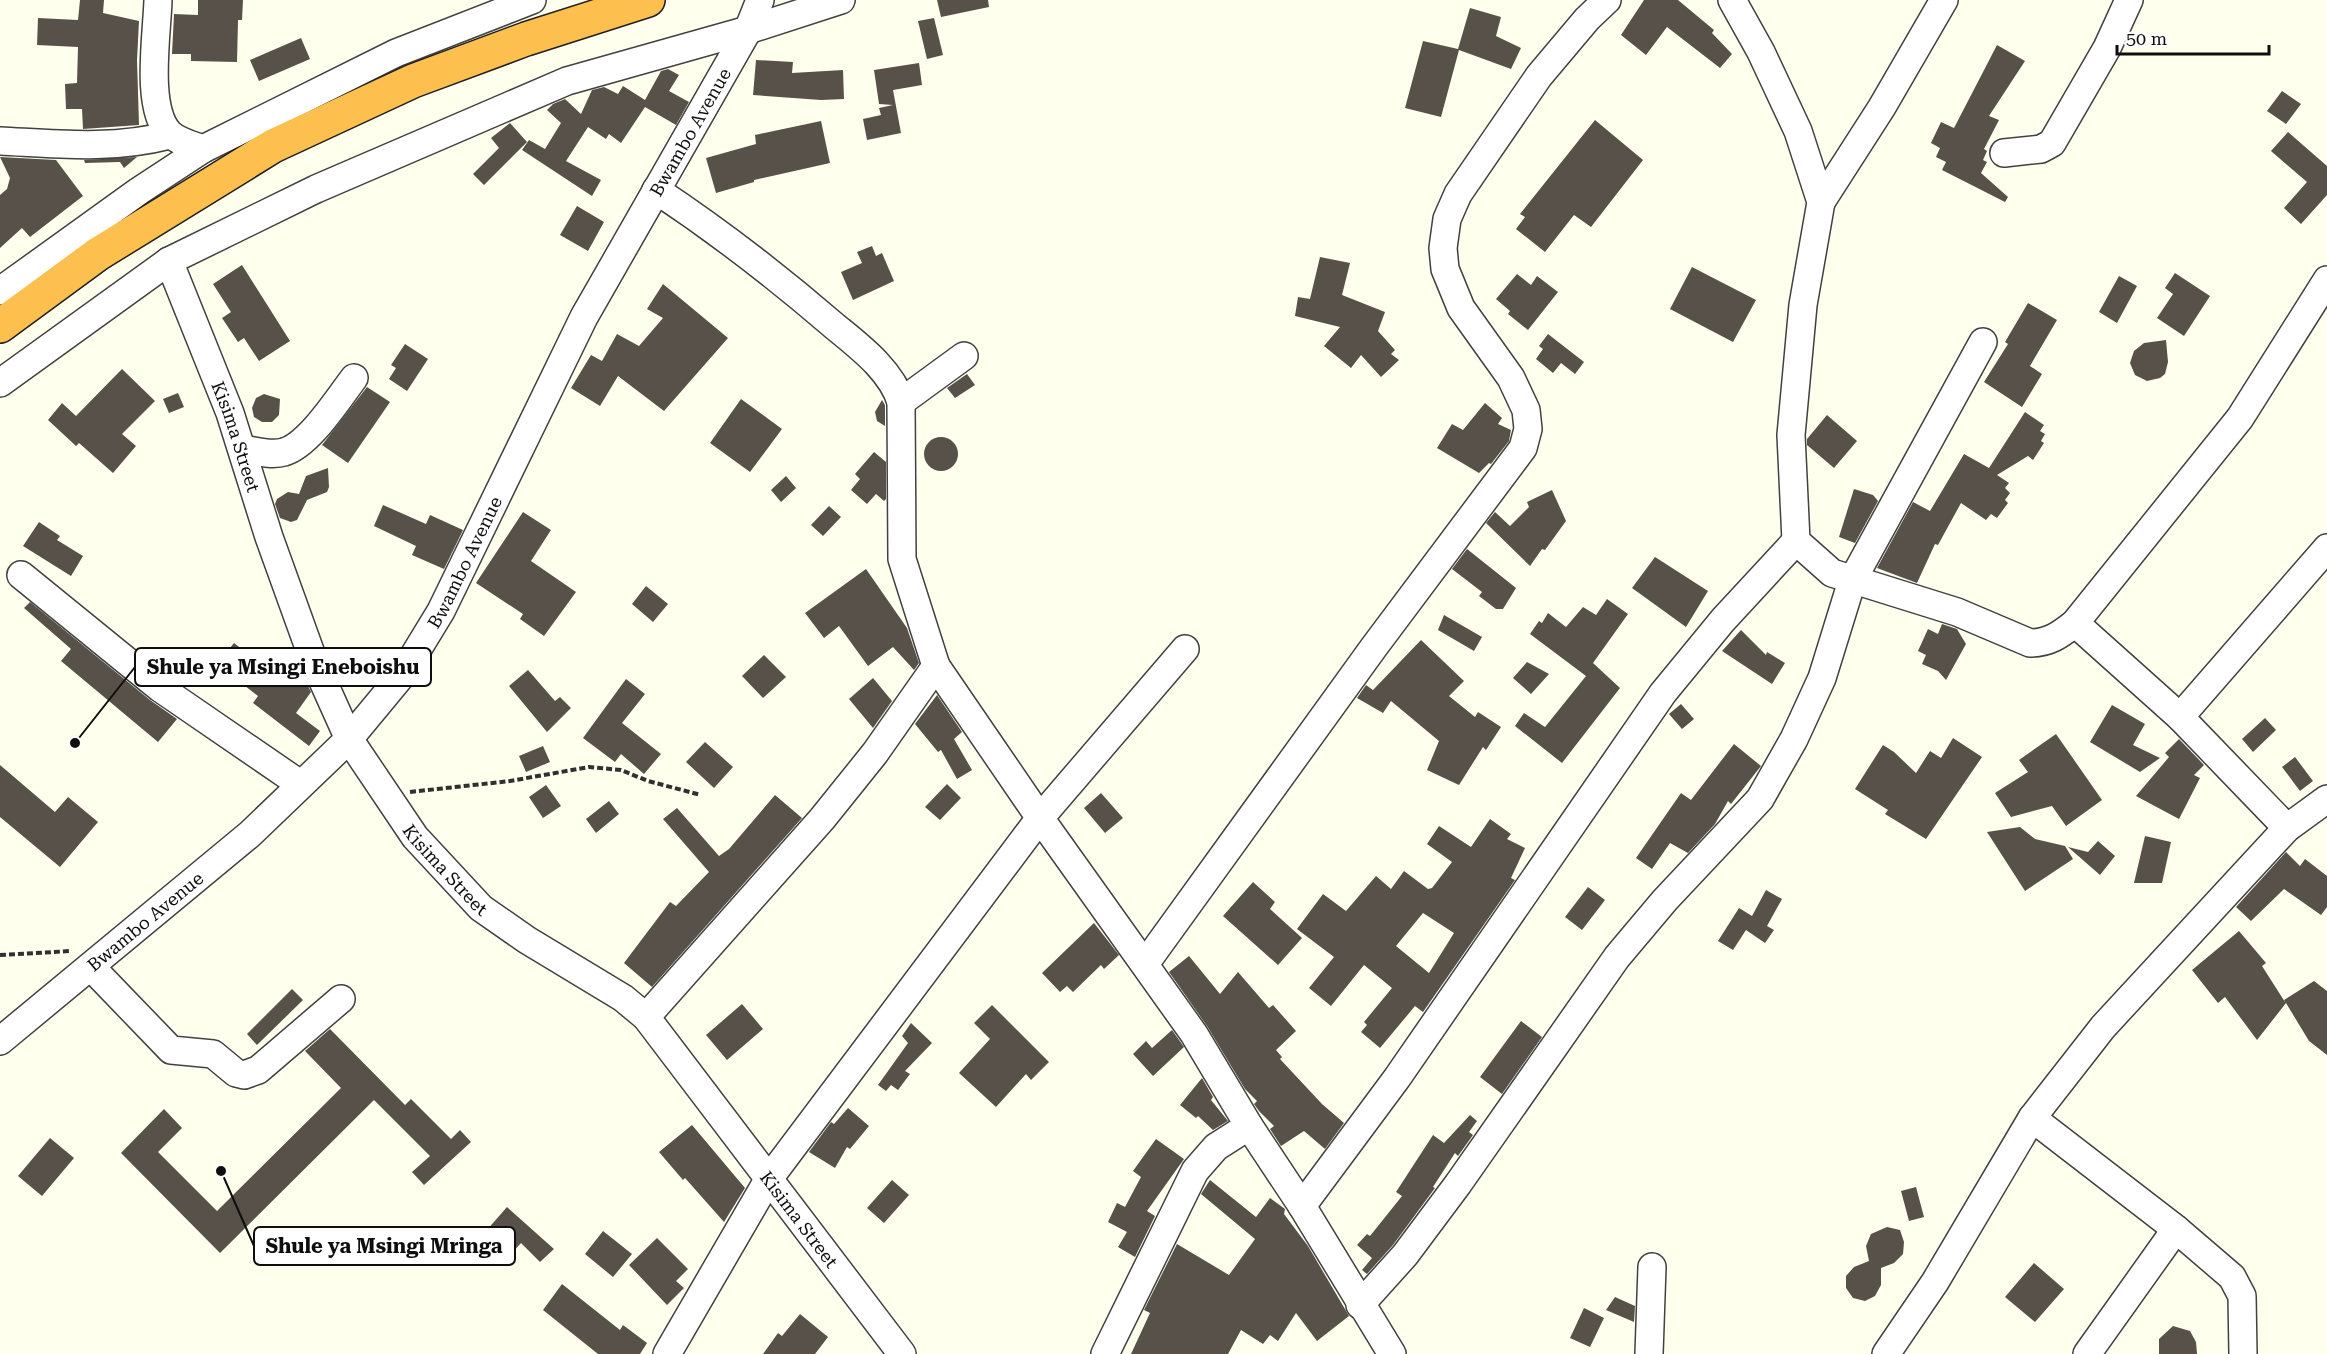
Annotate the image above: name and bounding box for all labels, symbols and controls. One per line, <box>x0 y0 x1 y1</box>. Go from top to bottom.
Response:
scale bar <box>2117 18 2268 56</box>
text: 50 m <box>2126 28 2167 49</box>
street label: Bwambo Avenue <box>645 64 735 200</box>
street label: Kisima Street <box>208 378 265 495</box>
street label: Bwambo Avenue <box>423 493 506 632</box>
callout: Shule ya Msingi Eneboishu <box>135 648 431 686</box>
text: Shule ya Msingi Eneboishu <box>147 655 419 679</box>
street label: Kisima Street <box>399 820 492 920</box>
street label: Bwambo Avenue <box>82 867 207 975</box>
street label: Kisima Street <box>756 1167 843 1272</box>
callout: Shule ya Msingi Mringa <box>254 1227 515 1265</box>
text: Shule ya Msingi Mringa <box>265 1234 503 1258</box>

